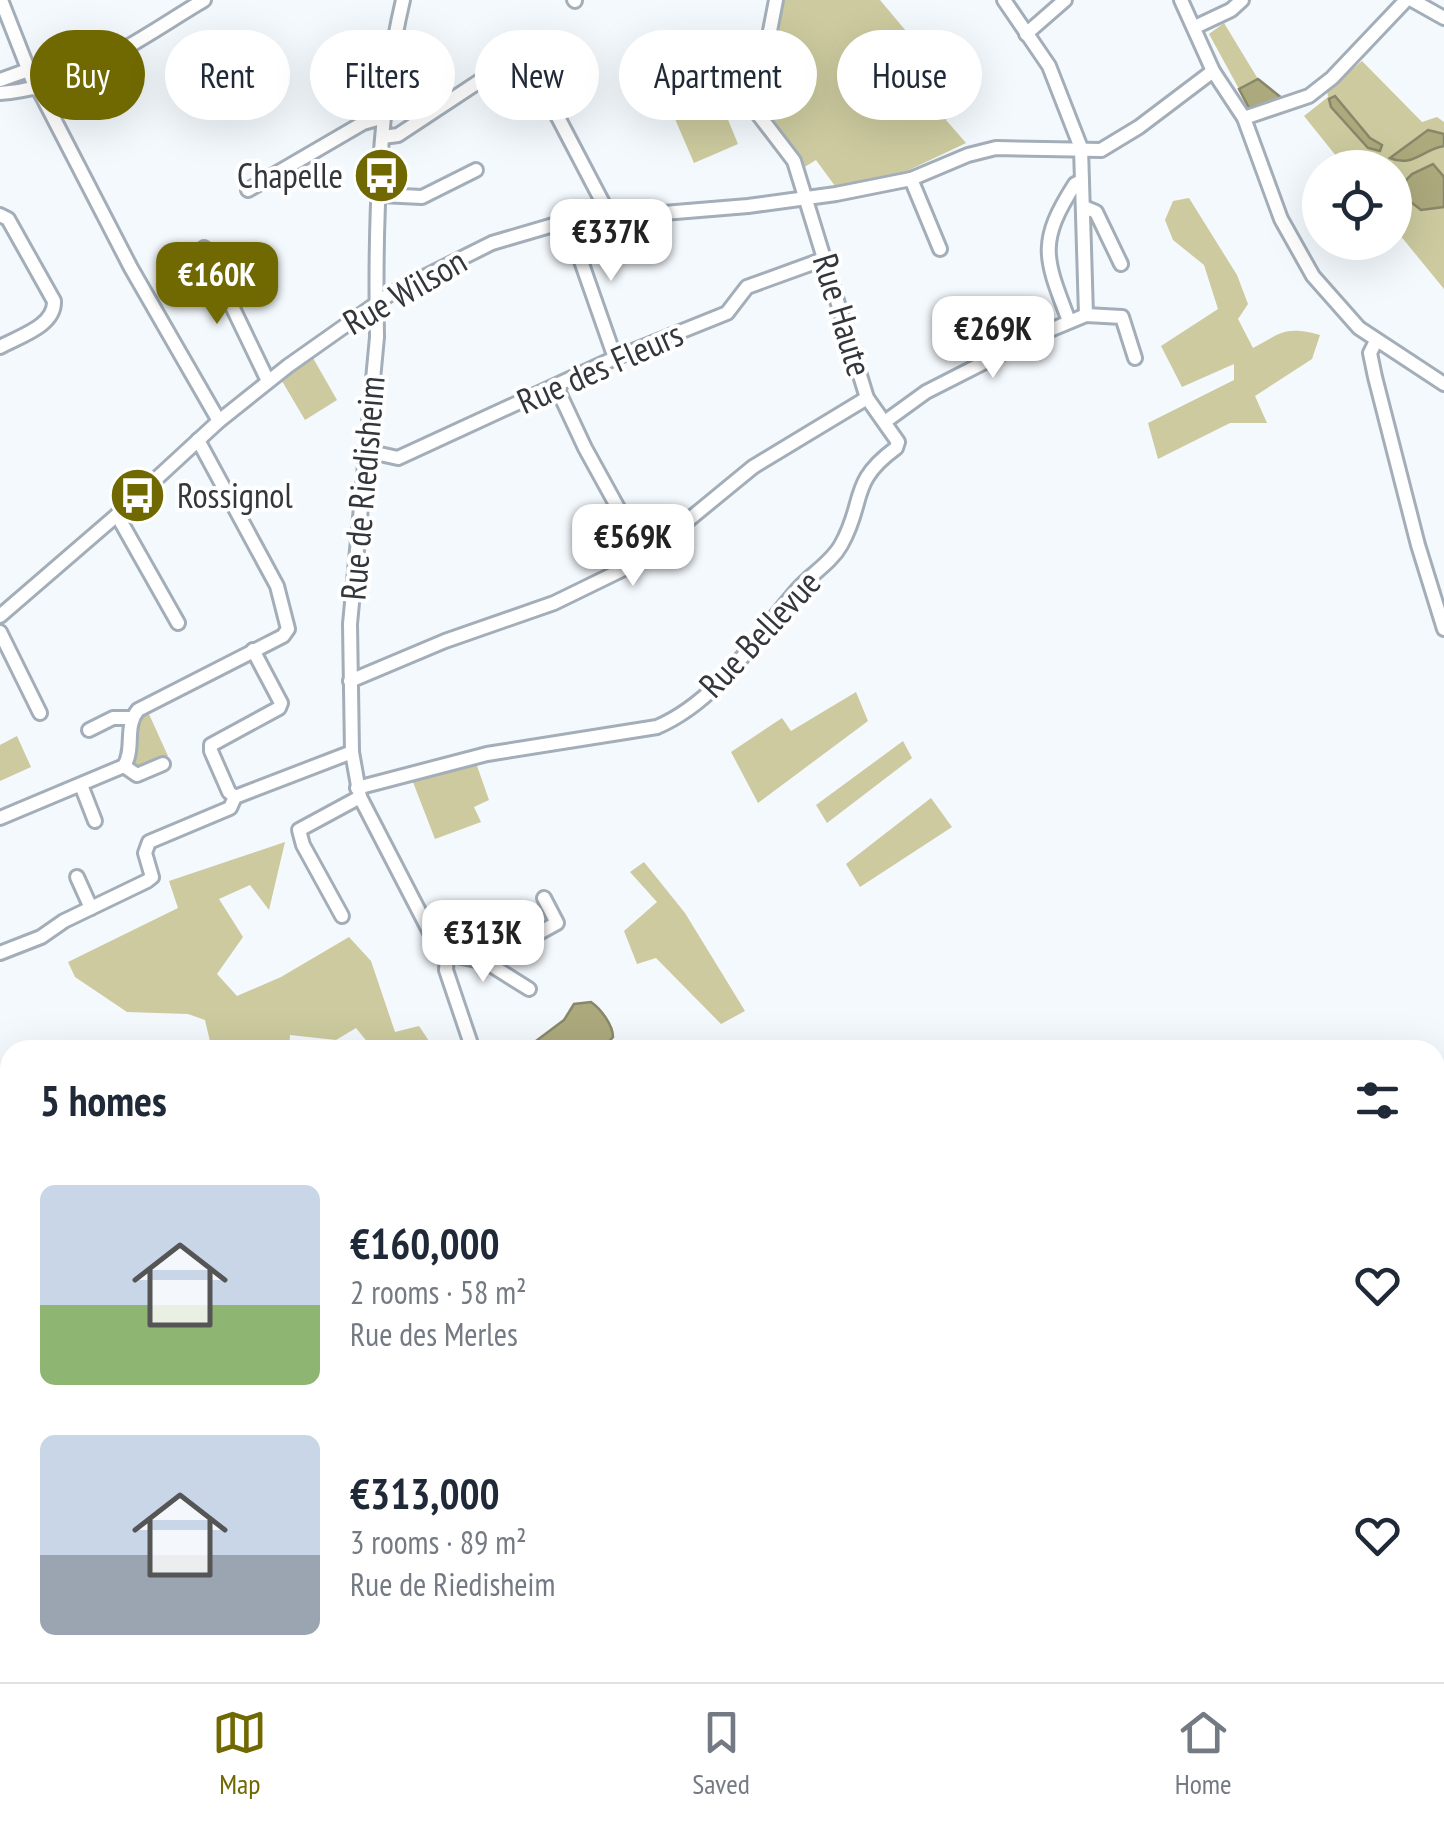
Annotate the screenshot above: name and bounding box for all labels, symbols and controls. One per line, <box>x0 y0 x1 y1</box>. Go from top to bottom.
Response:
chip: Buy <box>30 30 145 120</box>
chip: Rent <box>165 30 290 120</box>
chip: Filters <box>310 30 455 120</box>
chip: New <box>475 30 599 120</box>
chip: Apartment <box>619 30 817 120</box>
chip: House <box>837 30 982 120</box>
bus stop icon: Chapelle <box>352 146 412 206</box>
map controls <box>1302 150 1412 260</box>
button: locate <box>1302 150 1412 260</box>
place label: Chapelle <box>237 152 343 198</box>
pin: €337K <box>541 199 681 284</box>
text: €337K <box>572 210 650 252</box>
street label: Rue Wilson <box>335 237 474 345</box>
pin: €160K <box>147 242 287 327</box>
street label: Rue Haute <box>803 248 883 382</box>
text: €160K <box>178 253 256 295</box>
pin: €269K <box>923 296 1063 381</box>
text: €269K <box>954 307 1032 349</box>
street label: Rue des Fleurs <box>510 310 690 424</box>
street label: Rue de Riedisheim <box>329 374 395 602</box>
bus stop icon: Rossignol <box>108 466 168 526</box>
place label: Rossignol <box>177 472 293 518</box>
pin: €569K <box>563 504 703 589</box>
text: €569K <box>594 515 672 557</box>
street label: Rue Bellevue <box>689 560 830 707</box>
pin: €313K <box>413 900 553 985</box>
text: €313K <box>444 911 522 953</box>
text: 5 homes <box>40 1073 167 1128</box>
icon: filters <box>1350 1073 1405 1128</box>
text: €160,000 <box>350 1216 500 1271</box>
icon: home <box>120 1225 240 1345</box>
icon: heart <box>1350 1258 1405 1313</box>
text: 2 rooms · 58 m² <box>350 1271 527 1313</box>
text: Rue des Merles <box>350 1313 518 1355</box>
text: €313,000 <box>350 1466 500 1521</box>
icon: home <box>120 1475 240 1595</box>
icon: heart <box>1350 1508 1405 1563</box>
text: 3 rooms · 89 m² <box>350 1521 527 1563</box>
text: Rue de Riedisheim <box>350 1563 555 1605</box>
tab: Map <box>212 1705 267 1802</box>
tab: Saved <box>692 1705 750 1802</box>
tab: Home <box>1175 1705 1232 1802</box>

